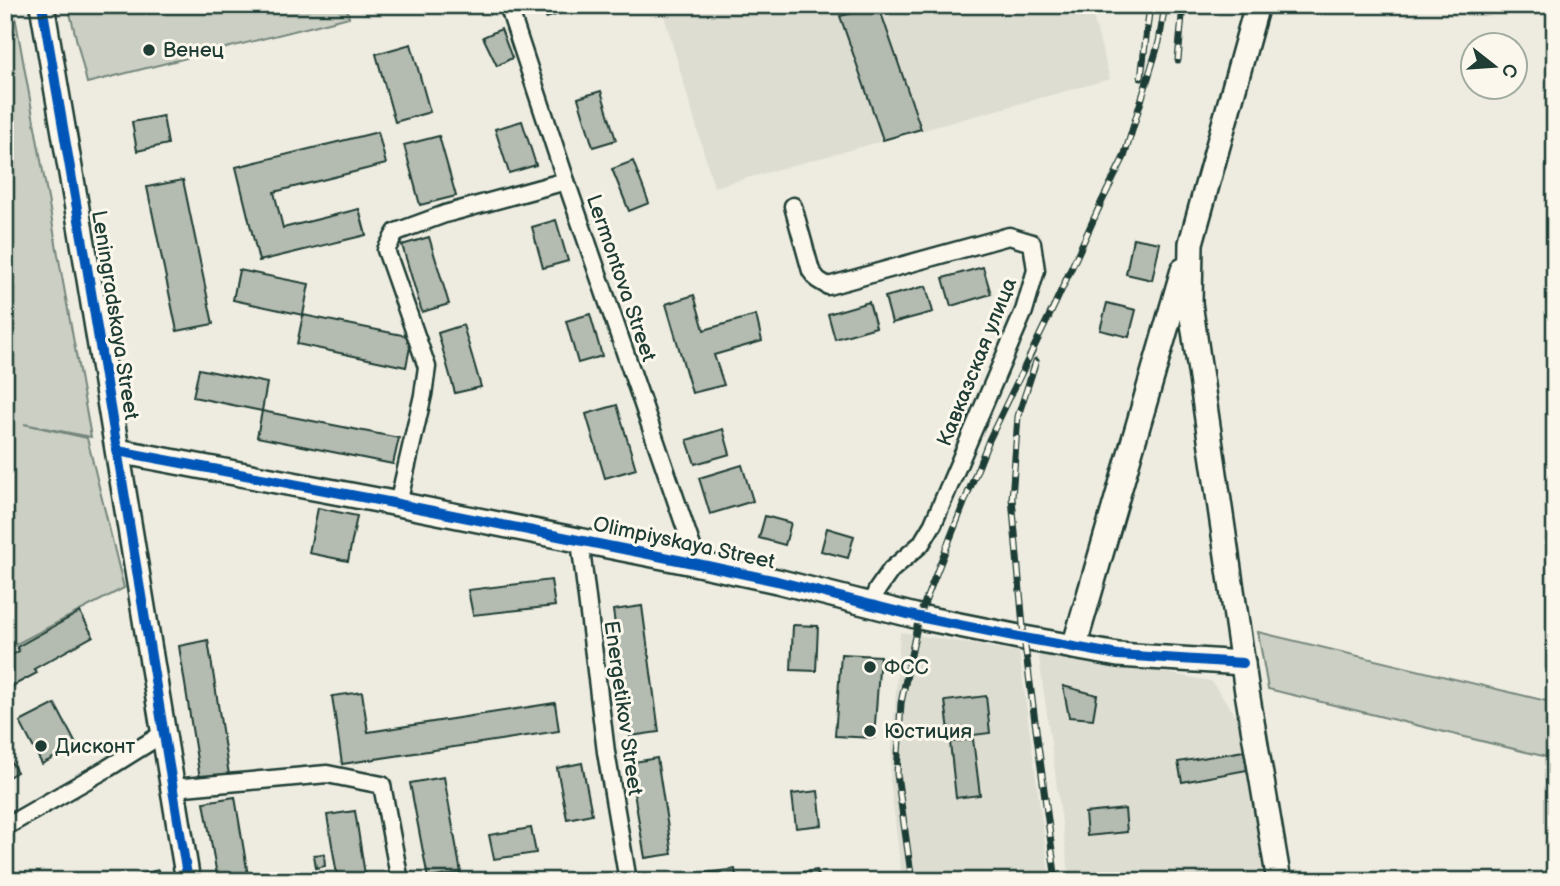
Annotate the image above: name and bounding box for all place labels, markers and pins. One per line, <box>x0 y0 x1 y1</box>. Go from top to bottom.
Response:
place label: Венец <box>163 38 224 63</box>
marker: Венец <box>141 42 157 58</box>
place label: ФСС <box>884 655 929 680</box>
marker: ФСС <box>862 659 878 675</box>
place label: Юстиция <box>884 719 972 744</box>
marker: Юстиция <box>862 723 878 739</box>
place label: Дисконт <box>55 734 136 759</box>
marker: Дисконт <box>33 738 49 754</box>

